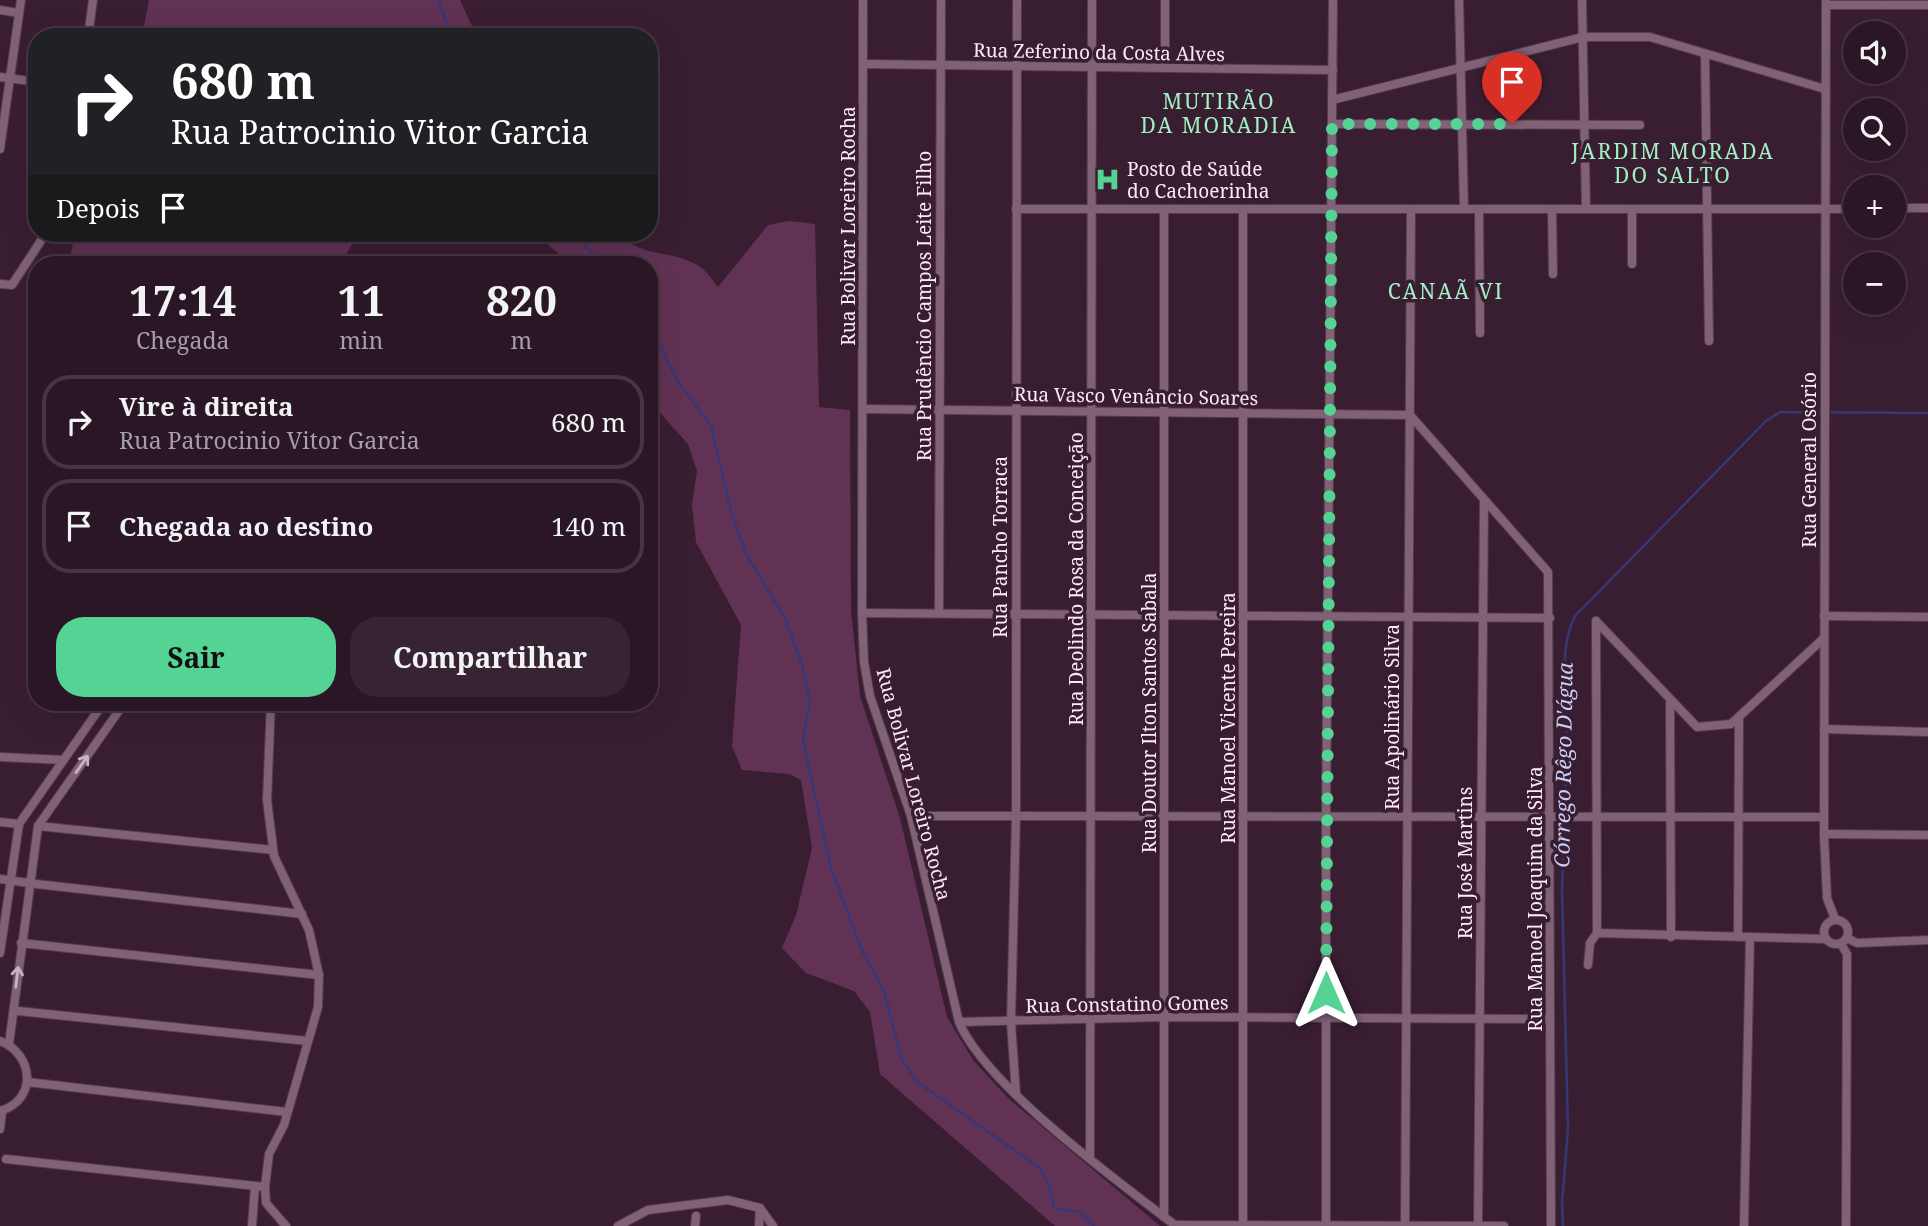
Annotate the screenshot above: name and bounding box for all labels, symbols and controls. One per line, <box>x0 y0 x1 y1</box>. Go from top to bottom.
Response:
map controls <box>1843 21 1906 315</box>
button: sound <box>1843 21 1906 84</box>
street label: Rua Zeferino da Costa Alves <box>973 37 1225 67</box>
text: 680 m <box>171 47 315 113</box>
pin <box>1482 52 1542 124</box>
icon: right <box>56 56 147 147</box>
icon: arrive <box>1493 63 1531 101</box>
district label: MUTIRÃO DA MORADIA <box>1141 87 1297 139</box>
button: search <box>1843 98 1906 161</box>
street label: Rua Bolivar Loreiro Rocha <box>835 106 861 346</box>
text: Rua Patrocinio Vitor Garcia <box>171 110 589 153</box>
district label: JARDIM MORADA DO SALTO <box>1570 137 1775 189</box>
street label: Rua Prudêncio Campos Leite Filho <box>911 151 937 461</box>
place label: Posto de Saúde do Cachoerinha <box>1127 156 1270 204</box>
hospital icon: Posto de Saúde do Cachoerinha <box>1093 166 1121 194</box>
button: + <box>1843 175 1906 238</box>
icon: arrive <box>154 189 192 227</box>
text: Depois <box>56 190 140 226</box>
button: − <box>1843 252 1906 315</box>
text: 17:14 <box>129 271 237 328</box>
text: 11 <box>338 271 385 328</box>
text: 820 <box>486 271 557 328</box>
district label: CANAÃ VI <box>1388 277 1504 305</box>
text: Chegada <box>136 324 229 356</box>
text: min <box>339 324 383 356</box>
text: m <box>511 324 532 356</box>
street label: Rua General Osório <box>1796 372 1822 548</box>
street label: Rua Vasco Venâncio Soares <box>1014 381 1258 411</box>
text: Vire à direita <box>119 388 294 424</box>
icon: right <box>60 403 98 441</box>
text: 680 m <box>551 404 626 440</box>
text: Rua Patrocinio Vitor Garcia <box>119 424 420 456</box>
street label: Rua Deolindo Rosa da Conceição <box>1063 432 1089 726</box>
street label: Rua Pancho Torraca <box>987 456 1013 638</box>
icon: arrive <box>60 507 98 545</box>
text: Chegada ao destino <box>119 508 374 544</box>
text: 140 m <box>551 508 626 544</box>
street label: Rua Doutor Ilton Santos Sabala <box>1136 573 1162 853</box>
street label: Rua Manoel Vicente Pereira <box>1215 592 1241 844</box>
button: Sair <box>56 617 336 697</box>
button: Compartilhar <box>350 617 630 697</box>
street label: Rua Apolinário Silva <box>1379 624 1405 810</box>
water label: Córrego Rêgo D'água <box>1547 661 1579 868</box>
street label: Rua Bolivar Loreiro Rocha <box>870 665 958 903</box>
one-way arrow <box>75 755 89 774</box>
street label: Rua Manoel Joaquim da Silva <box>1522 766 1548 1032</box>
street label: Rua José Martins <box>1452 787 1478 939</box>
position arrow <box>1289 956 1363 1030</box>
one-way arrow <box>11 966 24 989</box>
street label: Rua Constatino Gomes <box>1025 989 1229 1019</box>

